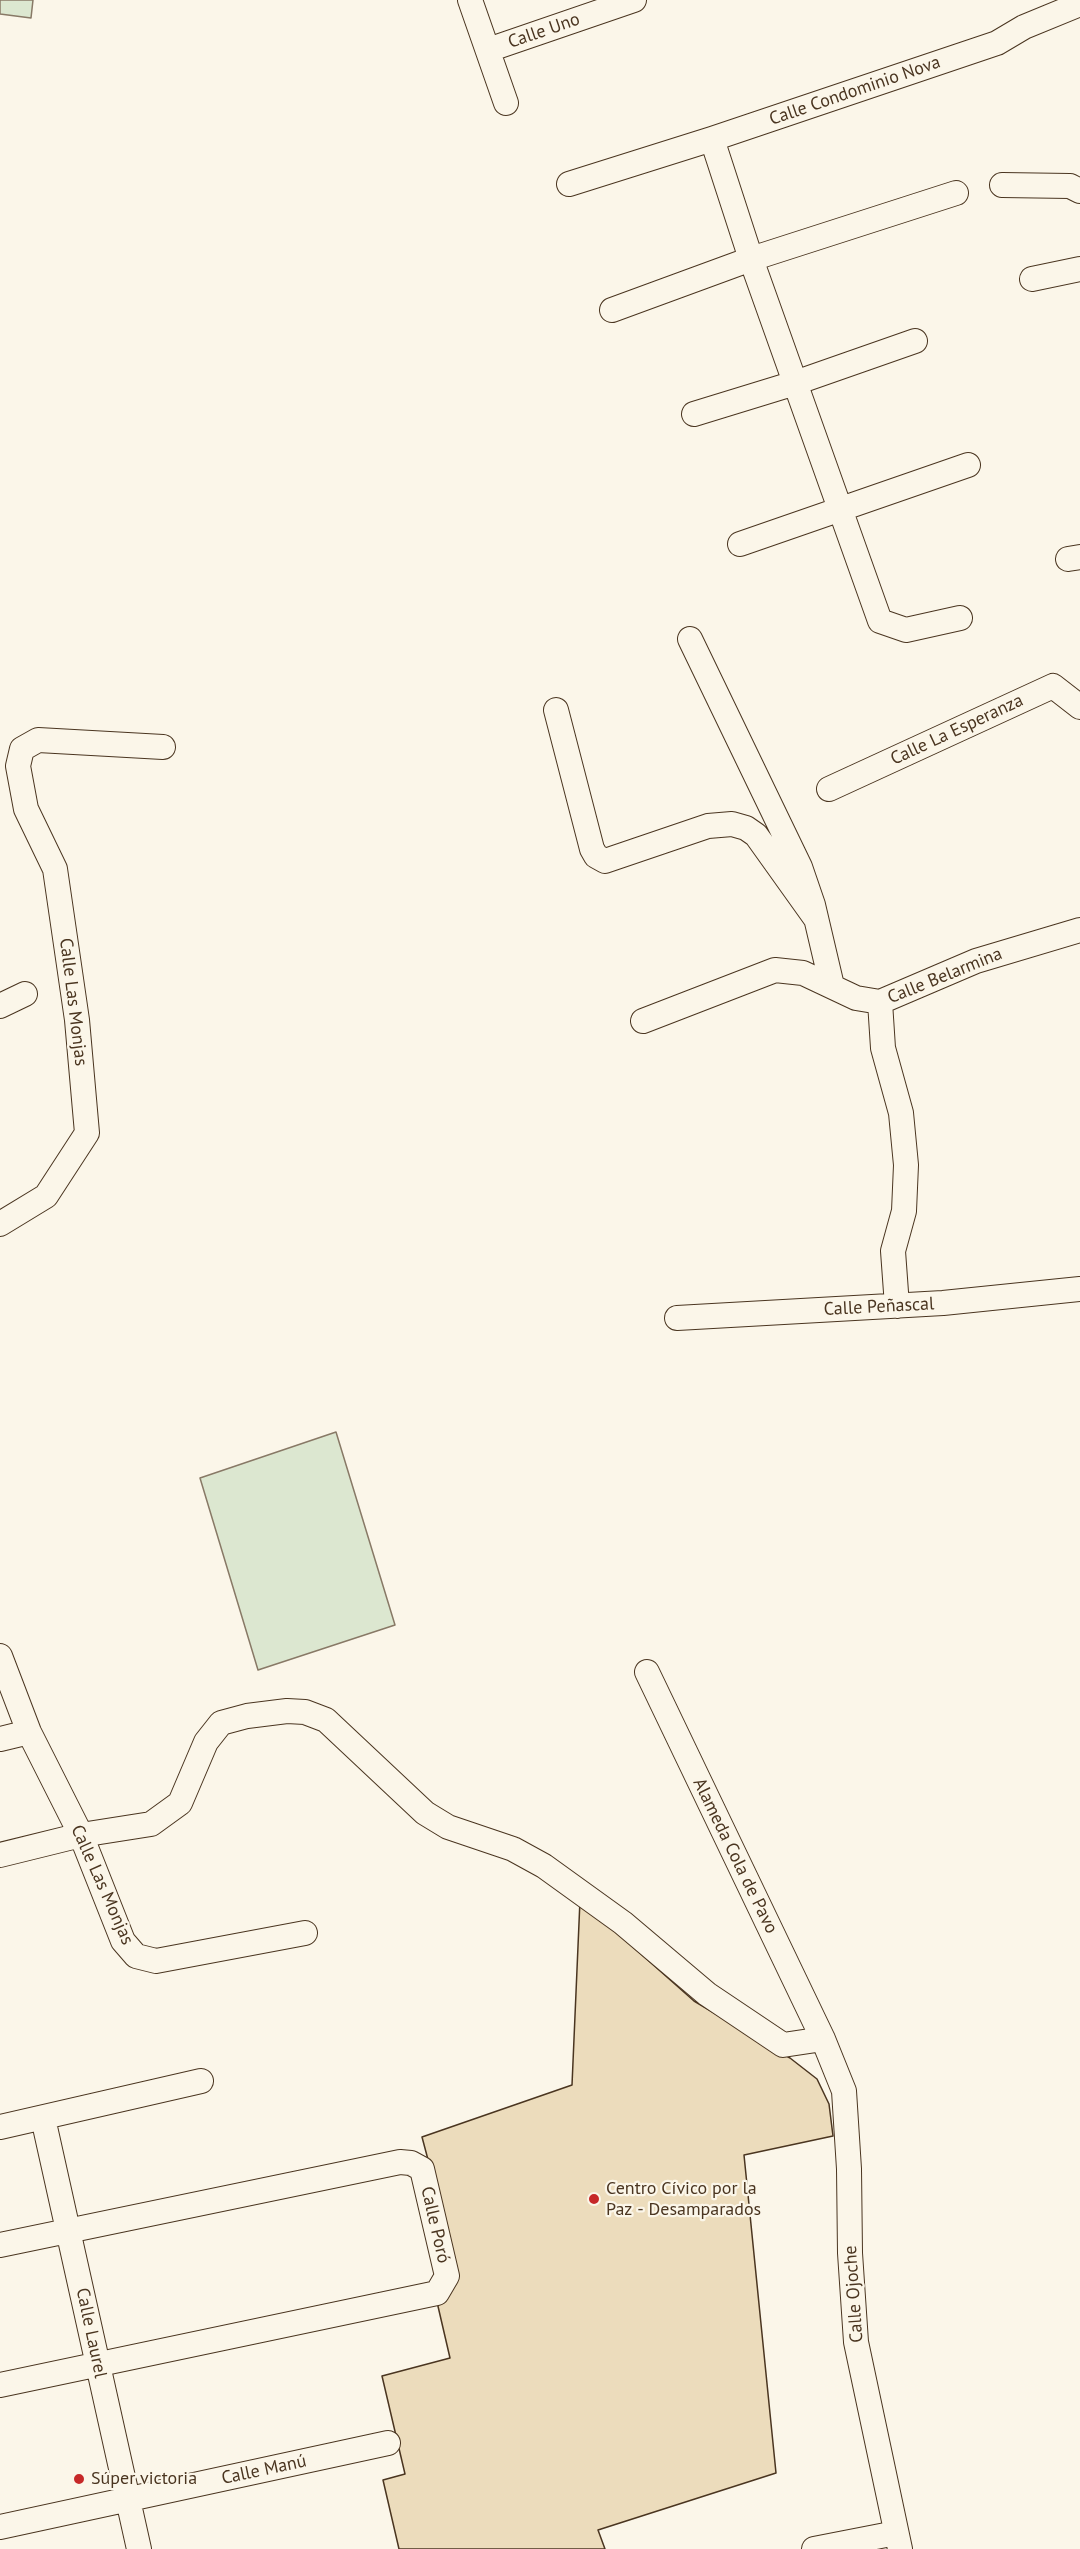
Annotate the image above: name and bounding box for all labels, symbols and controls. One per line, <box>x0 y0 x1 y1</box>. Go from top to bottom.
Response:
street label: Calle Uno <box>505 9 583 53</box>
street label: Calle Condominio Nova <box>767 52 943 130</box>
street label: Calle La Esperanza <box>887 690 1027 770</box>
street label: Calle Las Monjas <box>54 937 92 1067</box>
street label: Calle Belarmina <box>885 943 1005 1009</box>
street label: Calle Peñascal <box>823 1293 935 1321</box>
street label: Alameda Cola de Pavo <box>688 1775 782 1937</box>
street label: Calle Las Monjas <box>66 1822 138 1948</box>
place label: Centro Cívico por la Paz - Desamparados <box>606 2178 761 2220</box>
street label: Calle Poró <box>416 2184 454 2266</box>
marker: Centro Cívico por la Paz - Desamparados <box>587 2192 601 2206</box>
street label: Calle Ojoche <box>840 2245 868 2343</box>
street label: Calle Laurel <box>71 2286 111 2380</box>
street label: Calle Manú <box>220 2450 308 2490</box>
place label: Súper victoria <box>91 2468 197 2490</box>
marker: Súper victoria <box>72 2472 86 2486</box>

